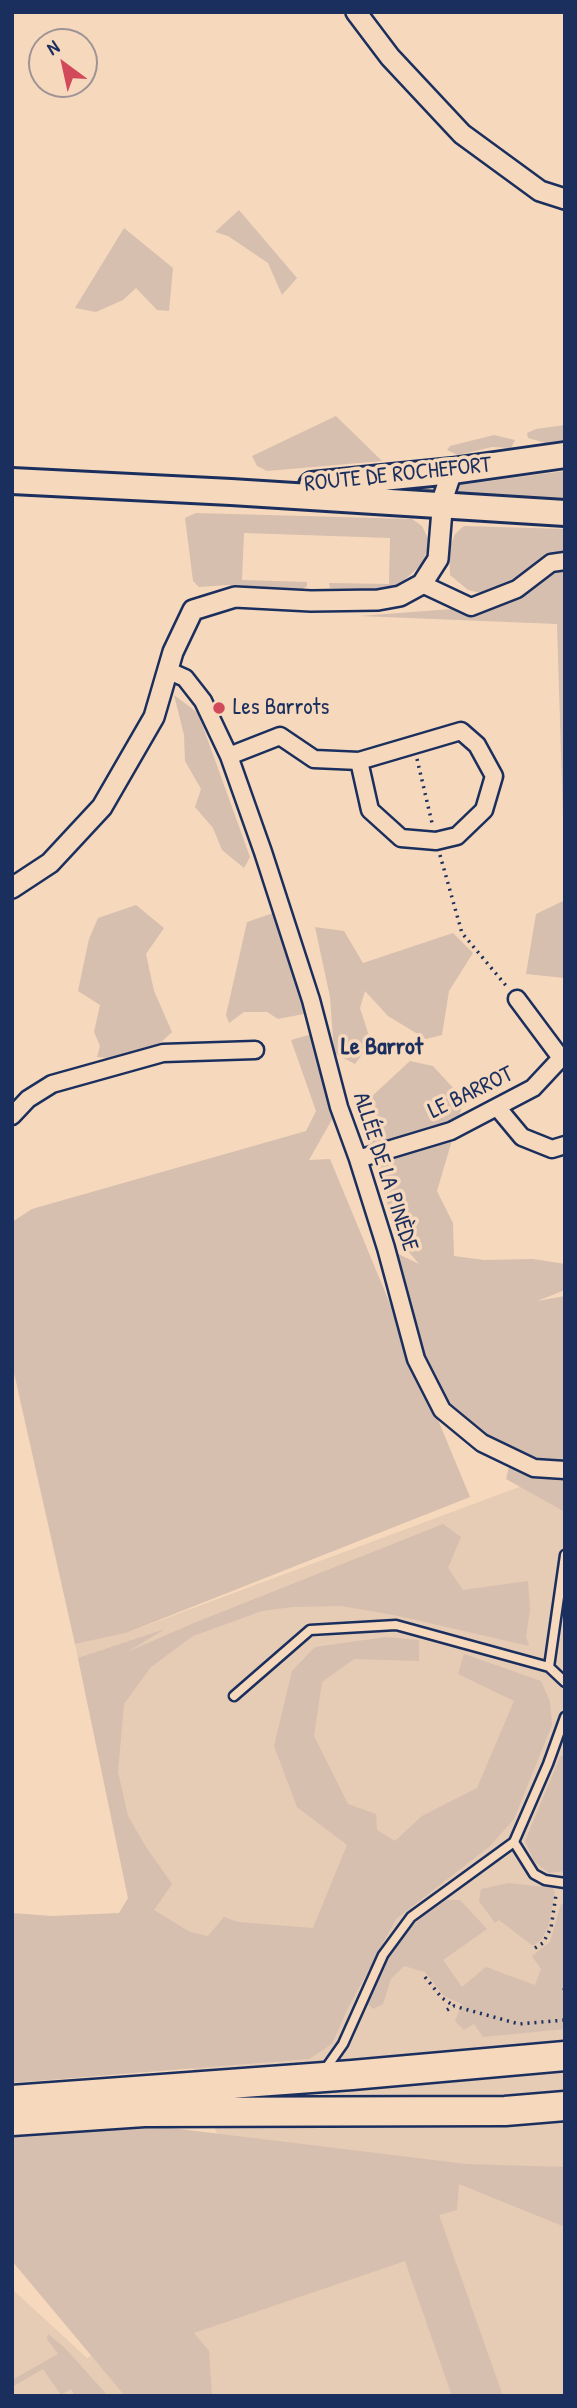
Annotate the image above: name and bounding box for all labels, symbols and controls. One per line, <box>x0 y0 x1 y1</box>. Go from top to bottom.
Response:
north arrow <box>28 28 98 98</box>
text: N <box>41 33 64 61</box>
street label: ROUTE DE ROCHEFORT <box>303 451 493 499</box>
place label: Les Barrots <box>233 694 329 722</box>
marker: Les Barrots <box>211 700 227 716</box>
district label: Le Barrot <box>341 1034 423 1062</box>
street label: LE BARROT <box>424 1061 518 1125</box>
street label: ALLÉE DE LA PINÈDE <box>346 1089 424 1255</box>

